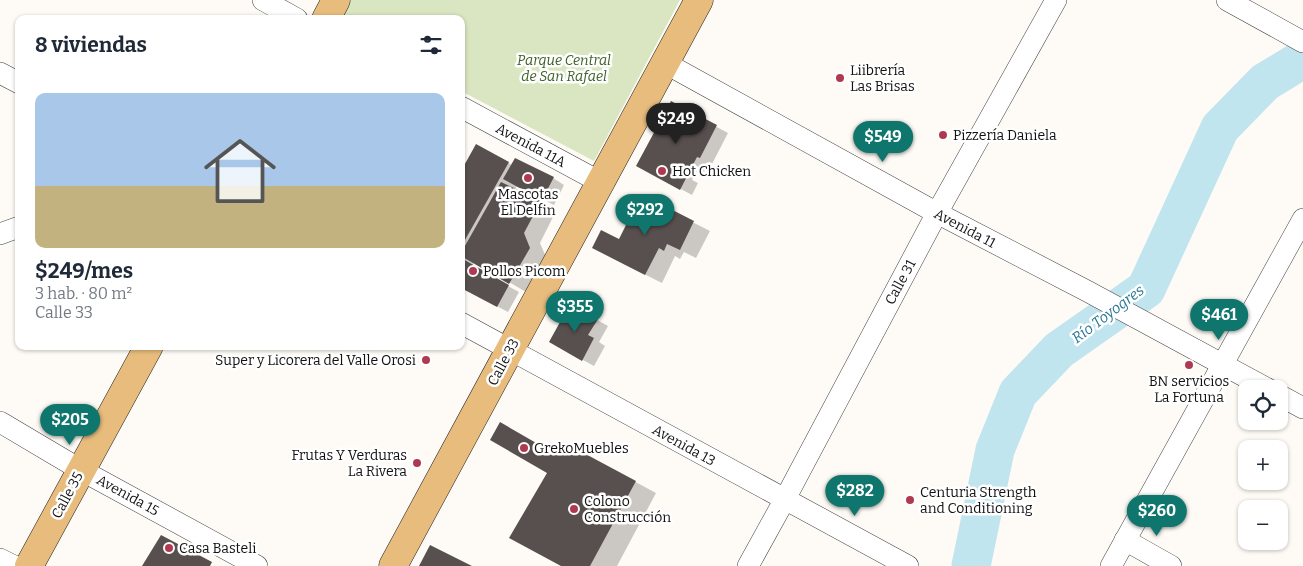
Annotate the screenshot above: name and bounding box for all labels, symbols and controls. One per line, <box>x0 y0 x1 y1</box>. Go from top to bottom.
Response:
icon: filters <box>417 31 445 59</box>
text: 8 viviendas <box>35 32 147 58</box>
park label: Parque Central de San Rafael <box>517 52 611 85</box>
place label: Liibrería Las Brisas <box>850 62 915 95</box>
marker: Liibrería Las Brisas <box>834 72 846 84</box>
pin: $249 <box>646 102 706 145</box>
text: $249 <box>657 109 695 128</box>
street label: Avenida 11A <box>493 120 569 171</box>
pin: $549 <box>853 120 913 163</box>
icon: home <box>195 126 285 216</box>
text: $549 <box>864 127 902 146</box>
place label: Pizzería Daniela <box>953 127 1057 144</box>
marker: Pizzería Daniela <box>937 129 949 141</box>
place label: Hot Chicken <box>672 163 751 180</box>
marker: Hot Chicken <box>656 165 668 177</box>
marker: Mascotas El Delfin <box>522 172 534 184</box>
place label: Mascotas El Delfin <box>498 186 558 219</box>
pin: $292 <box>615 194 675 236</box>
text: $292 <box>626 200 664 219</box>
street label: Avenida 11 <box>931 205 999 252</box>
street label: Calle 31 <box>882 257 919 308</box>
text: $249/mes <box>35 258 133 284</box>
place label: Pollos Picom <box>483 263 566 280</box>
marker: Pollos Picom <box>467 265 479 277</box>
water label: Río Toyogres <box>1068 281 1148 347</box>
text: 3 hab. · 80 m² <box>35 284 132 303</box>
pin: $355 <box>545 290 605 333</box>
text: $355 <box>557 297 593 316</box>
pin: $461 <box>1189 298 1249 341</box>
text: Calle 33 <box>35 303 93 322</box>
text: $461 <box>1201 305 1237 324</box>
street label: Calle 33 <box>484 336 523 389</box>
place label: Super y Licorera del Valle Orosi <box>215 352 416 369</box>
marker: Super y Licorera del Valle Orosi <box>420 354 432 366</box>
marker: BN servicios La Fortuna <box>1183 359 1195 371</box>
place label: BN servicios La Fortuna <box>1149 373 1229 406</box>
map controls <box>1238 380 1288 550</box>
button: locate <box>1238 380 1288 430</box>
pin: $205 <box>40 404 100 446</box>
text: $205 <box>51 410 89 429</box>
street label: Avenida 13 <box>649 421 718 470</box>
place label: GrekoMuebles <box>534 440 629 457</box>
button: + <box>1238 440 1288 490</box>
marker: GrekoMuebles <box>518 442 530 454</box>
place label: Frutas Y Verduras La Rivera <box>291 447 407 480</box>
marker: Frutas Y Verduras La Rivera <box>411 457 423 469</box>
street label: Calle 35 <box>48 469 87 521</box>
street label: Avenida 15 <box>94 471 162 520</box>
pin: $282 <box>825 474 885 517</box>
text: $282 <box>836 481 874 500</box>
place label: Centuria Strength and Conditioning <box>920 484 1037 517</box>
place label: Colono Construcción <box>584 493 671 526</box>
marker: Centuria Strength and Conditioning <box>904 494 916 506</box>
pin: $260 <box>1127 494 1187 537</box>
button: − <box>1238 500 1288 550</box>
text: $260 <box>1138 501 1176 520</box>
marker: Colono Construcción <box>568 503 580 515</box>
place label: Casa Basteli <box>179 540 256 557</box>
marker: Casa Basteli <box>163 542 175 554</box>

